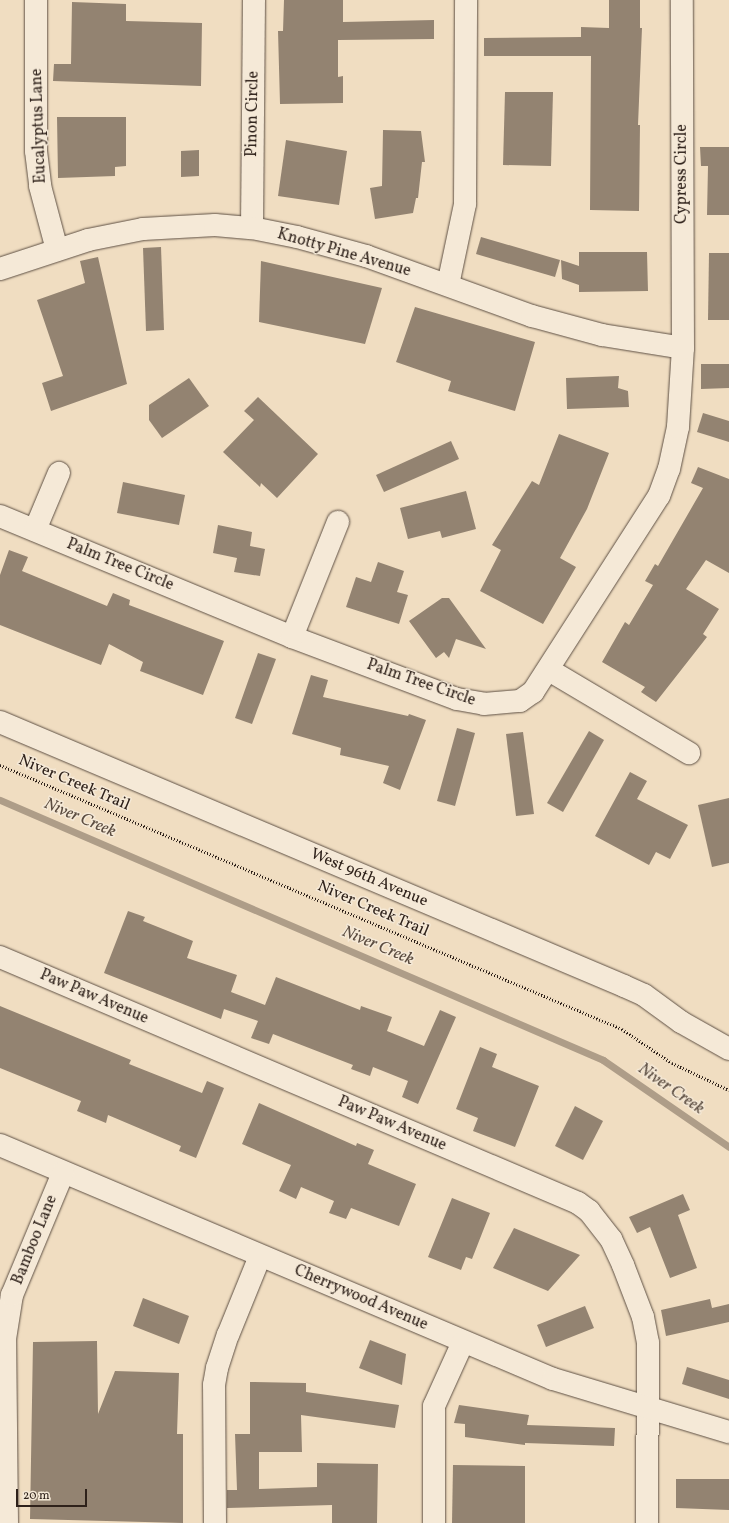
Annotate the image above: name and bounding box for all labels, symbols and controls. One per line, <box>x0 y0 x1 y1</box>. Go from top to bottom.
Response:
street label: Eucalyptus Lane <box>27 68 51 184</box>
street label: Pinon Circle <box>243 71 263 157</box>
street label: Cypress Circle <box>672 124 692 224</box>
street label: Knotty Pine Avenue <box>275 225 413 281</box>
street label: Palm Tree Circle <box>63 535 177 595</box>
street label: Palm Tree Circle <box>364 655 478 711</box>
street label: Niver Creek Trail <box>15 751 133 815</box>
water label: Niver Creek <box>41 794 119 842</box>
street label: West 96th Avenue <box>307 845 431 911</box>
street label: Niver Creek Trail <box>314 877 432 941</box>
water label: Niver Creek <box>339 922 417 970</box>
street label: Paw Paw Avenue <box>36 965 152 1029</box>
water label: Niver Creek <box>634 1059 708 1119</box>
street label: Paw Paw Avenue <box>334 1092 450 1156</box>
street label: Bamboo Lane <box>8 1192 62 1288</box>
street label: Cherrywood Avenue <box>291 1261 431 1335</box>
scale bar <box>18 1481 89 1507</box>
text: 20 m <box>23 1488 50 1504</box>

